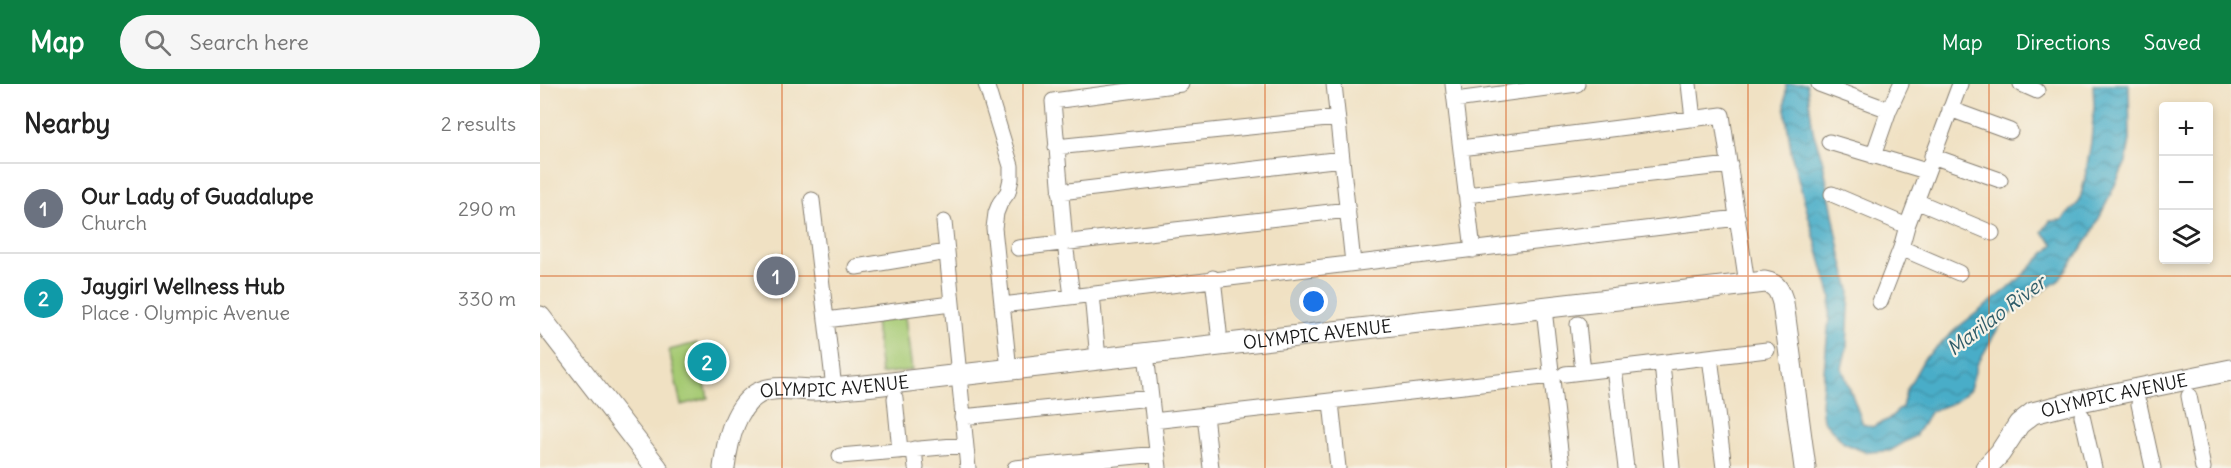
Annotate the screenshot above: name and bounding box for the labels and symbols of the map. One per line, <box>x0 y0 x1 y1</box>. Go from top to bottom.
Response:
pin: 1 <box>756 254 796 298</box>
water label: Marilao River <box>1941 268 2053 360</box>
your location <box>1299 287 1328 316</box>
street label: OLYMPIC AVENUE <box>1242 314 1393 354</box>
pin: 2 <box>688 340 726 384</box>
street label: OLYMPIC AVENUE <box>2038 368 2189 422</box>
street label: OLYMPIC AVENUE <box>757 370 910 403</box>

